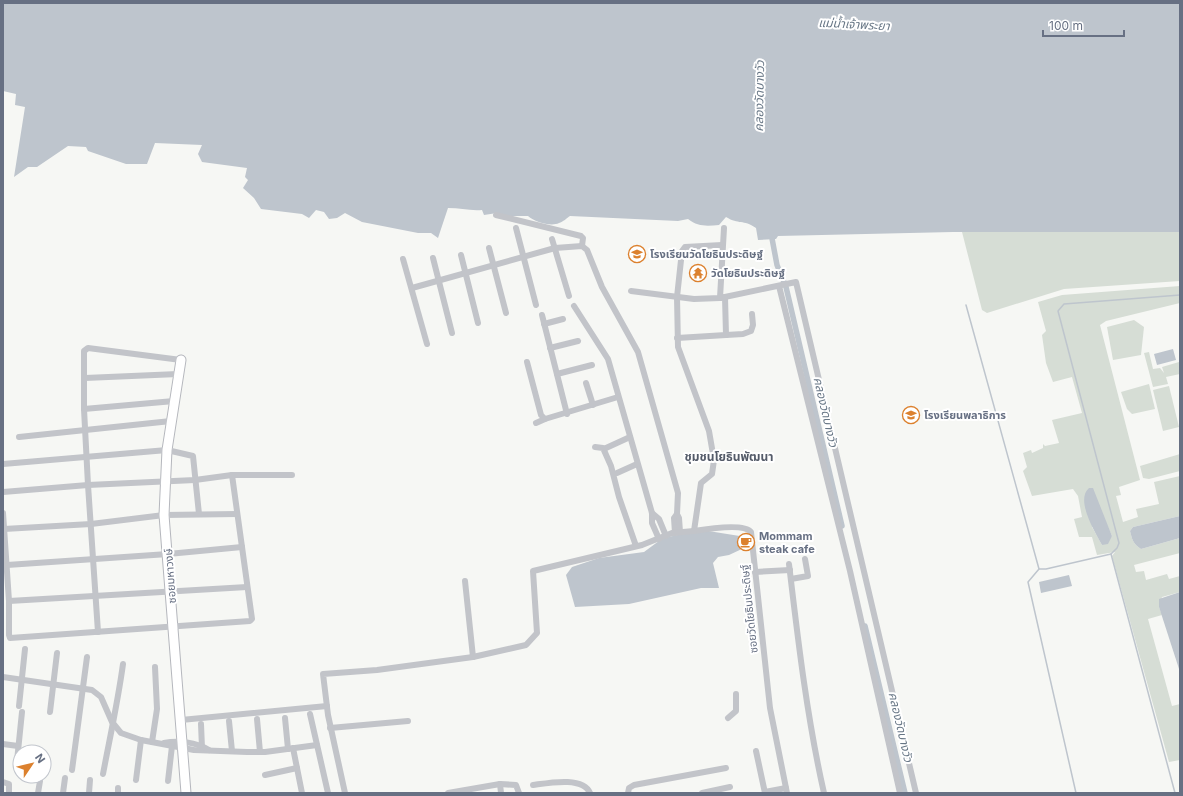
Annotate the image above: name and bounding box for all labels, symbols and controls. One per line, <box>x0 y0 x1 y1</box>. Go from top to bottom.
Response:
scale bar <box>1043 12 1124 38</box>
water label: แม่น้ำเจ้าพระยา <box>818 14 891 33</box>
text: 100 m <box>1049 18 1083 33</box>
water label: คลองวัดบางวัว <box>751 59 767 132</box>
school or university icon: โรงเรียนวัดโยธินประดิษฐ์ <box>627 244 647 264</box>
place label: โรงเรียนวัดโยธินประดิษฐ์ <box>650 247 764 261</box>
temple icon: วัดโยธินประดิษฐ์ <box>688 263 708 283</box>
place label: วัดโยธินประดิษฐ์ <box>711 266 785 280</box>
water label: คลองวัดบางวัว <box>811 376 842 449</box>
school or university icon: โรงเรียนพลาธิการ <box>901 405 921 425</box>
place label: โรงเรียนพลาธิการ <box>924 408 1006 422</box>
district label: ชุมชนโยธินพัฒนา <box>685 449 773 464</box>
place label: Mommam steak cafe <box>759 529 815 556</box>
cafe icon: Mommam steak cafe <box>736 532 756 552</box>
street label: ซอยมหาวงษ์ <box>161 548 179 604</box>
street label: ซอยวัดโยธินประดิษฐ์ <box>737 564 761 654</box>
water label: คลองวัดบางวัว <box>886 691 917 764</box>
north arrow <box>12 744 52 784</box>
text: N <box>32 751 48 766</box>

